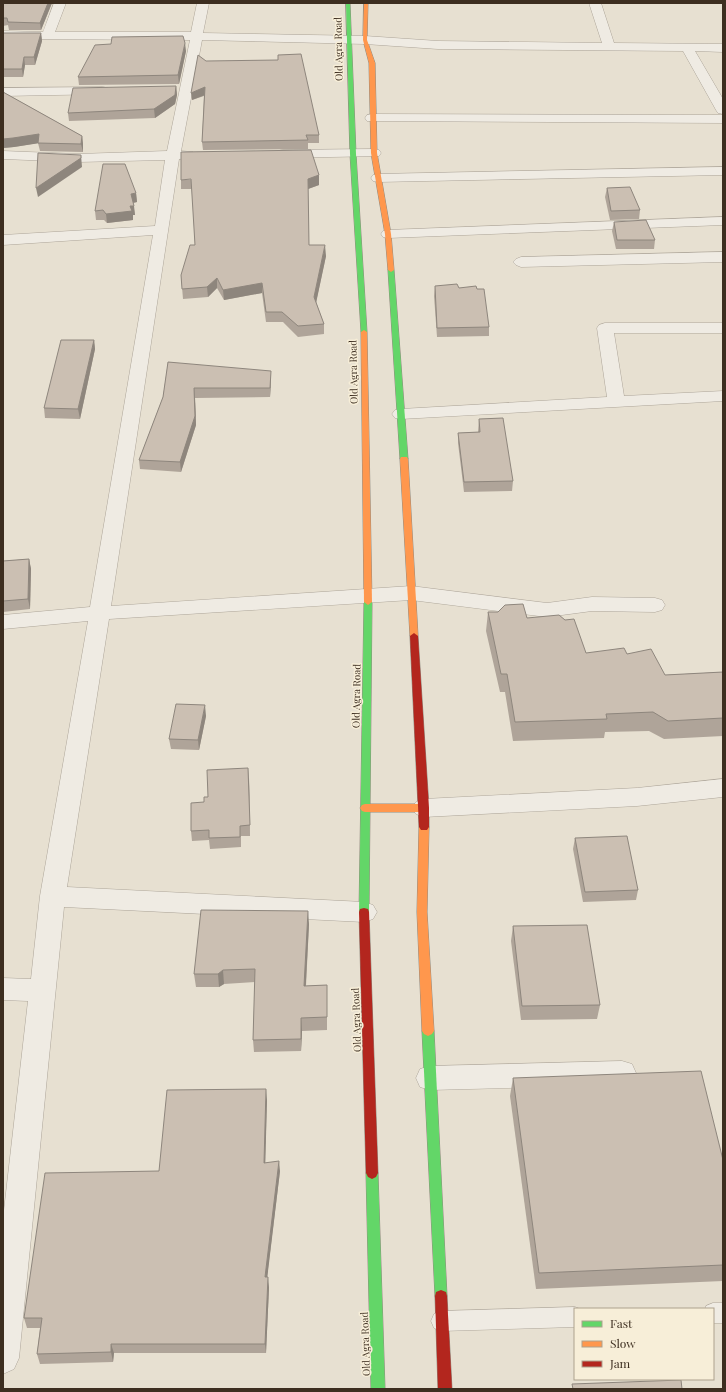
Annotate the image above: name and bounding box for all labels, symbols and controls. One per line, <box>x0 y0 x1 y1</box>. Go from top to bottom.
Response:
street label: Old Agra Road <box>330 17 346 81</box>
street label: Old Agra Road <box>345 340 361 404</box>
street label: Old Agra Road <box>348 664 364 728</box>
street label: Old Agra Road <box>348 988 364 1052</box>
legend <box>574 1308 714 1380</box>
street label: Old Agra Road <box>357 1312 373 1376</box>
text: Fast <box>610 1315 633 1331</box>
text: Slow <box>610 1335 636 1351</box>
text: Jam <box>609 1355 631 1371</box>

